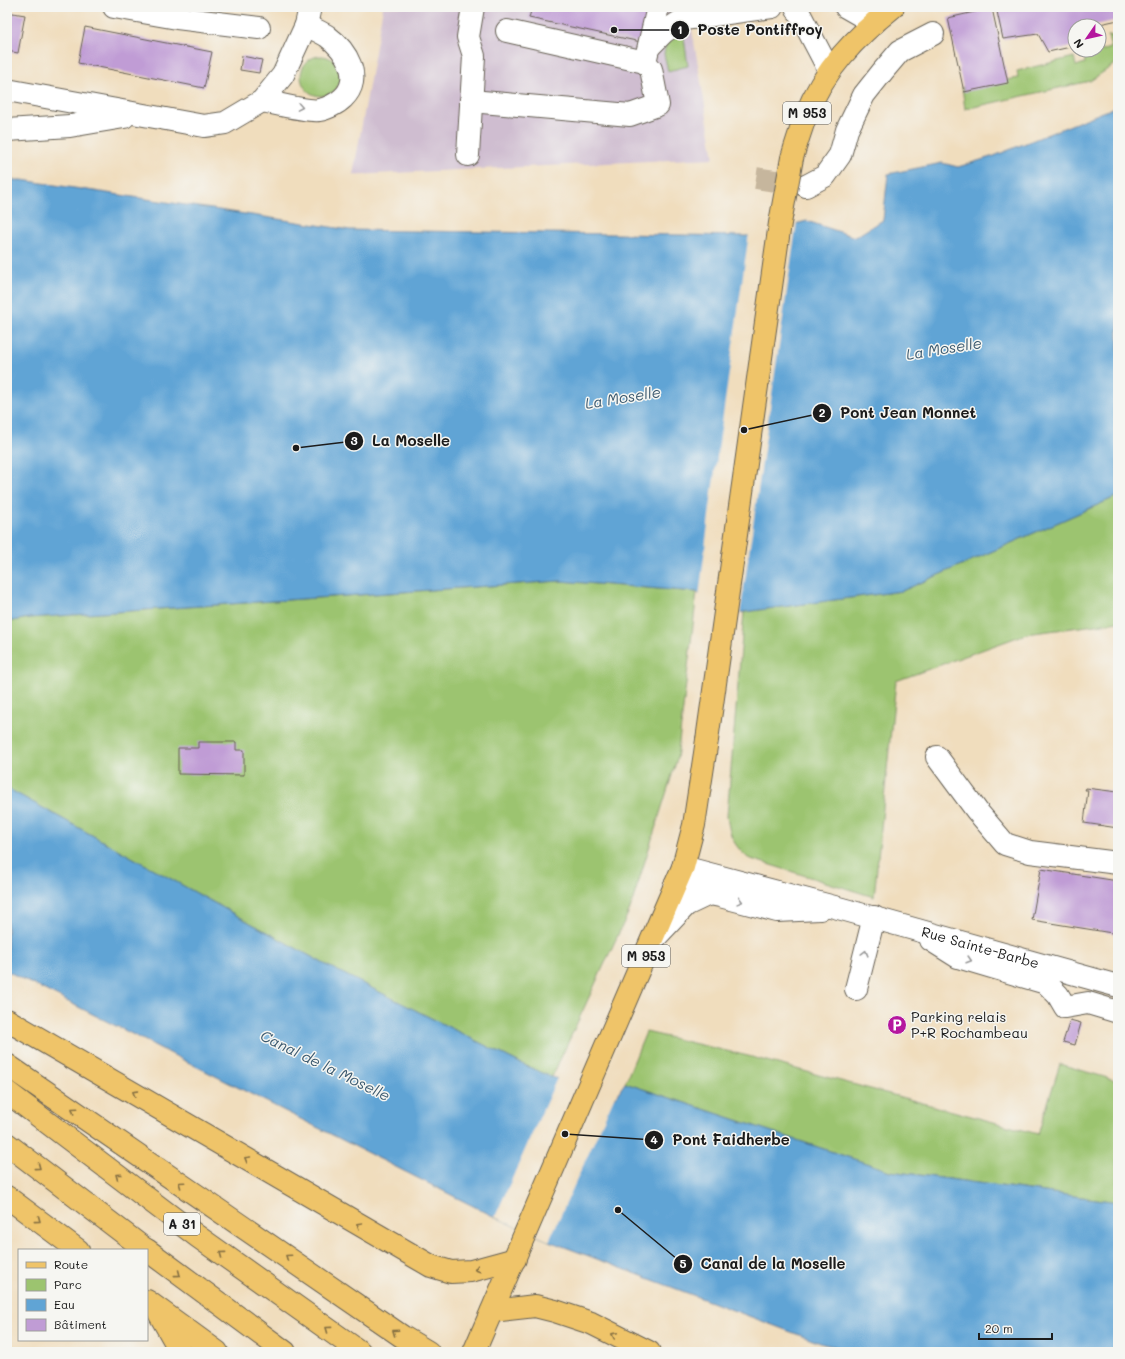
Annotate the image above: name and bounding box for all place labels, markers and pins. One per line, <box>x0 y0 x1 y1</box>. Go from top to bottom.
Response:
callout: Poste Pontiffroy <box>670 17 831 44</box>
callout: Pont Jean Monnet <box>812 400 984 427</box>
callout: La Moselle <box>344 428 458 455</box>
place label: Parking relais P+R Rochambeau <box>911 1007 1028 1042</box>
parking icon: Parking relais P+R Rochambeau <box>886 1014 908 1036</box>
callout: Pont Faidherbe <box>644 1126 798 1153</box>
callout: Canal de la Moselle <box>673 1250 854 1277</box>

